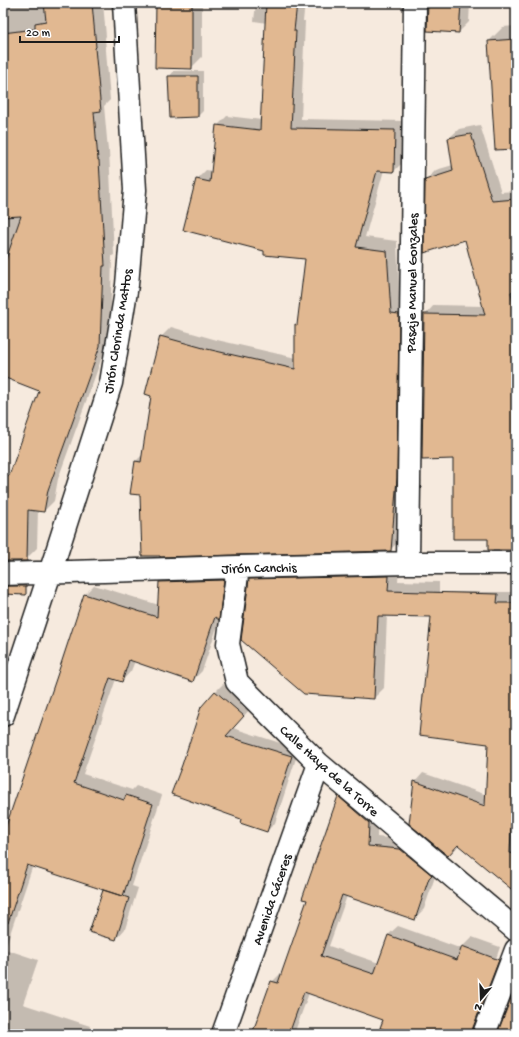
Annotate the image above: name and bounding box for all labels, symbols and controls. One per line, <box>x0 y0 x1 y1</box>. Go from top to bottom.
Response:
scale bar <box>20 18 119 44</box>
text: 20 m <box>26 27 51 41</box>
street label: Pasaje Manuel Gonzales <box>404 212 423 354</box>
street label: Jirón Clorinda Mattos <box>101 267 138 395</box>
street label: Jirón Canchis <box>221 560 298 579</box>
street label: Calle Haya de la Torre <box>275 723 382 822</box>
street label: Avenida Cáceres <box>250 851 297 948</box>
north arrow <box>461 979 501 1019</box>
text: N <box>473 1000 484 1013</box>

